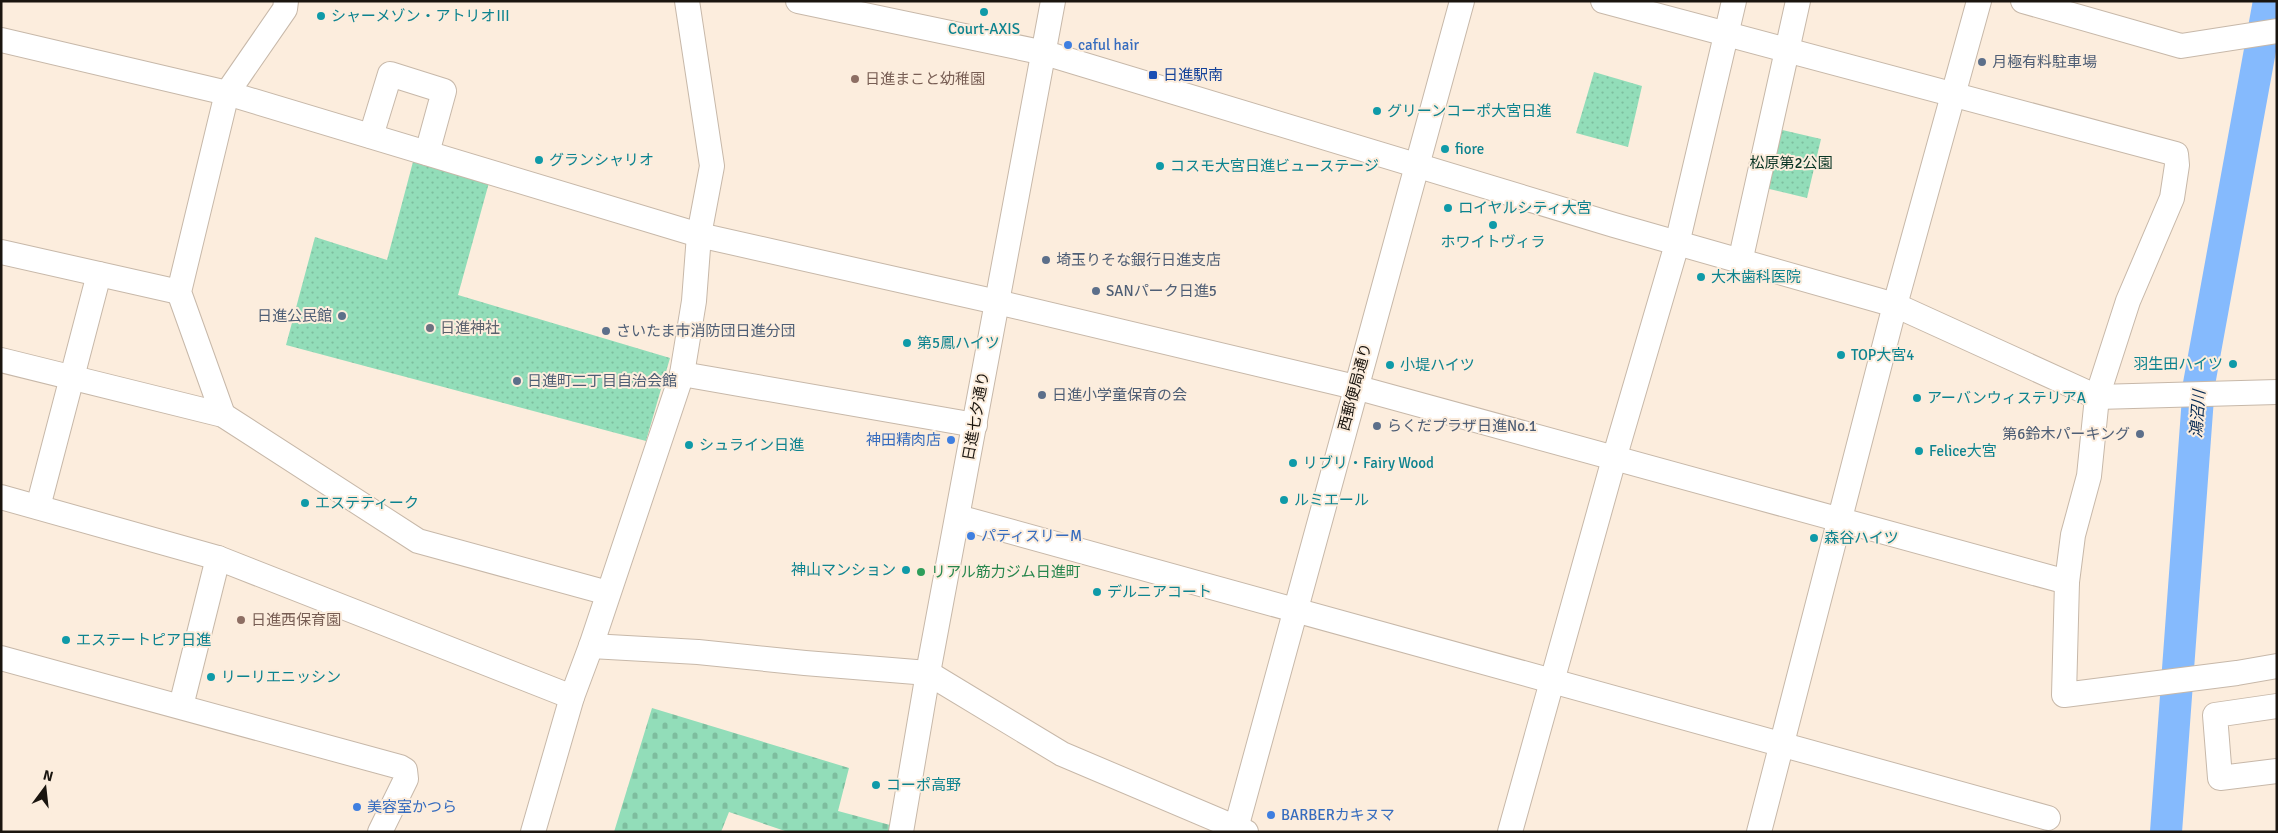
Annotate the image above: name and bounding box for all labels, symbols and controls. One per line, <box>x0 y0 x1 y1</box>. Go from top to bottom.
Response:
marker: Court-AXIS <box>978 6 990 18</box>
place label: シャーメゾン・アトリオⅢ <box>331 7 510 25</box>
marker: シャーメゾン・アトリオⅢ <box>315 10 327 22</box>
place label: Court-AXIS <box>948 20 1020 38</box>
place label: caful hair <box>1078 36 1139 54</box>
marker: caful hair <box>1062 39 1074 51</box>
place label: 月極有料駐車場 <box>1992 53 2097 71</box>
marker: 月極有料駐車場 <box>1976 56 1988 68</box>
place label: 日進駅南 <box>1163 66 1223 84</box>
marker: 日進駅南 <box>1147 69 1159 81</box>
place label: 日進まこと幼稚園 <box>865 70 985 88</box>
marker: 日進まこと幼稚園 <box>849 73 861 85</box>
place label: グリーンコーポ大宮日進 <box>1387 102 1551 120</box>
marker: グリーンコーポ大宮日進 <box>1371 105 1383 117</box>
place label: fiore <box>1455 140 1484 158</box>
marker: fiore <box>1439 143 1451 155</box>
place label: グランシャリオ <box>549 151 654 169</box>
marker: グランシャリオ <box>533 154 545 166</box>
park label: 松原第2公園 <box>1749 154 1833 172</box>
place label: コスモ大宮日進ビューステージ <box>1170 157 1379 175</box>
marker: コスモ大宮日進ビューステージ <box>1154 160 1166 172</box>
place label: ロイヤルシティ大宮 <box>1458 199 1592 217</box>
marker: ロイヤルシティ大宮 <box>1442 202 1454 214</box>
marker: ホワイトヴィラ <box>1487 219 1499 231</box>
place label: ホワイトヴィラ <box>1440 233 1546 251</box>
place label: 埼玉りそな銀行日進支店 <box>1056 251 1221 269</box>
marker: 埼玉りそな銀行日進支店 <box>1040 254 1052 266</box>
place label: 大木歯科医院 <box>1711 268 1801 286</box>
marker: 大木歯科医院 <box>1695 271 1707 283</box>
place label: SANパーク日進5 <box>1106 282 1217 300</box>
marker: SANパーク日進5 <box>1090 285 1102 297</box>
place label: 日進公民館 <box>257 307 332 325</box>
marker: 日進公民館 <box>336 310 348 322</box>
place label: 日進神社 <box>440 319 500 337</box>
marker: 日進神社 <box>424 322 436 334</box>
place label: さいたま市消防団日進分団 <box>616 322 796 340</box>
marker: さいたま市消防団日進分団 <box>600 325 612 337</box>
place label: 第5鳳ハイツ <box>917 334 1000 352</box>
marker: 第5鳳ハイツ <box>901 337 913 349</box>
street label: 西郵便局通り <box>1335 341 1375 433</box>
place label: TOP大宮4 <box>1851 346 1914 364</box>
marker: TOP大宮4 <box>1835 349 1847 361</box>
place label: 羽生田ハイツ <box>2133 355 2223 373</box>
place label: 小堤ハイツ <box>1400 356 1475 374</box>
marker: 羽生田ハイツ <box>2227 358 2239 370</box>
marker: 小堤ハイツ <box>1384 359 1396 371</box>
street label: 日進七夕通り <box>959 370 993 462</box>
place label: 日進町二丁目自治会館 <box>527 372 677 390</box>
marker: 日進町二丁目自治会館 <box>511 375 523 387</box>
place label: 日進小学童保育の会 <box>1052 386 1187 404</box>
water label: 鴻沼川 <box>2186 387 2210 439</box>
marker: 日進小学童保育の会 <box>1036 389 1048 401</box>
place label: アーバンウィステリアA <box>1927 389 2086 407</box>
marker: アーバンウィステリアA <box>1911 392 1923 404</box>
place label: らくだプラザ日進No.1 <box>1387 417 1537 435</box>
marker: らくだプラザ日進No.1 <box>1371 420 1383 432</box>
place label: 第6鈴木パーキング <box>2002 425 2130 443</box>
marker: 第6鈴木パーキング <box>2134 428 2146 440</box>
place label: 神田精肉店 <box>866 431 941 449</box>
marker: 神田精肉店 <box>945 434 957 446</box>
place label: シュライン日進 <box>699 436 804 454</box>
marker: シュライン日進 <box>683 439 695 451</box>
place label: Felice大宮 <box>1929 442 1997 460</box>
marker: Felice大宮 <box>1913 445 1925 457</box>
place label: リブリ・Fairy Wood <box>1303 454 1434 472</box>
marker: リブリ・Fairy Wood <box>1287 457 1299 469</box>
place label: ルミエール <box>1294 491 1369 509</box>
place label: エステティーク <box>315 494 419 512</box>
marker: ルミエール <box>1278 494 1290 506</box>
marker: エステティーク <box>299 497 311 509</box>
place label: パティスリーM <box>981 527 1082 545</box>
place label: 森谷ハイツ <box>1824 529 1899 547</box>
marker: パティスリーM <box>965 530 977 542</box>
marker: 森谷ハイツ <box>1808 532 1820 544</box>
place label: 神山マンション <box>791 561 896 579</box>
place label: リアル筋力ジム日進町 <box>931 563 1081 581</box>
marker: 神山マンション <box>900 564 912 576</box>
marker: リアル筋力ジム日進町 <box>915 566 927 578</box>
place label: デルニアコート <box>1107 583 1212 601</box>
marker: デルニアコート <box>1091 586 1103 598</box>
place label: 日進西保育園 <box>251 611 341 629</box>
marker: 日進西保育園 <box>235 614 247 626</box>
place label: エステートピア日進 <box>76 631 211 649</box>
marker: エステートピア日進 <box>60 634 72 646</box>
place label: リーリエニッシン <box>221 668 341 686</box>
marker: リーリエニッシン <box>205 671 217 683</box>
north arrow <box>20 763 70 813</box>
text: N <box>41 766 55 785</box>
place label: コーポ高野 <box>886 776 961 794</box>
marker: コーポ高野 <box>870 779 882 791</box>
place label: 美容室かつら <box>367 798 457 816</box>
marker: 美容室かつら <box>351 801 363 813</box>
place label: BARBERカキヌマ <box>1281 806 1395 824</box>
marker: BARBERカキヌマ <box>1265 809 1277 821</box>

